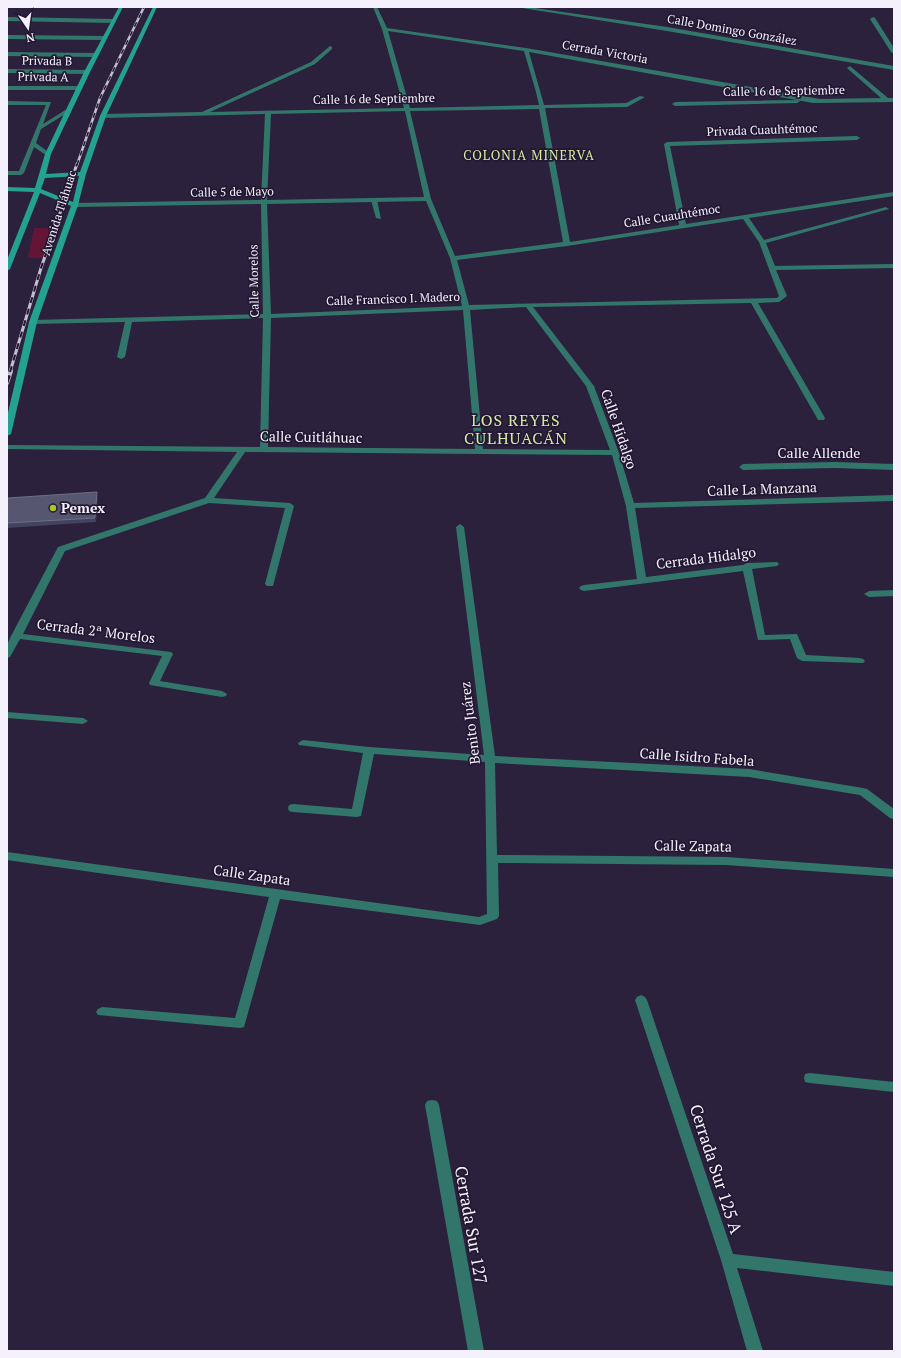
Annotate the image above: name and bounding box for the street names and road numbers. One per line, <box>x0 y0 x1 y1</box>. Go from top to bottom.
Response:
street label: Calle Domingo González <box>666 11 798 48</box>
street label: Cerrada Victoria <box>561 37 649 66</box>
street label: Privada B <box>22 53 72 68</box>
street label: Privada A <box>17 69 69 84</box>
street label: Calle 16 de Septiembre <box>723 82 845 99</box>
street label: Calle 16 de Septiembre <box>313 90 435 107</box>
street label: Privada Cuauhtémoc <box>706 120 818 139</box>
street label: Avenida Tláhuac <box>38 168 79 257</box>
street label: Calle 5 de Mayo <box>190 183 274 200</box>
street label: Calle Cuauhtémoc <box>623 200 722 231</box>
street label: Calle Morelos <box>245 244 262 318</box>
street label: Calle Francisco I. Madero <box>326 289 461 308</box>
street label: Calle Hidalgo <box>597 386 642 472</box>
street label: Calle Cuitláhuac <box>260 426 362 447</box>
street label: Calle Allende <box>778 443 860 462</box>
street label: Calle La Manzana <box>707 477 817 500</box>
street label: Cerrada Hidalgo <box>655 542 757 573</box>
street label: Cerrada 2ª Morelos <box>36 614 156 647</box>
street label: Benito Juárez <box>455 680 484 766</box>
street label: Calle Isidro Fabela <box>639 743 755 770</box>
street label: Calle Zapata <box>654 835 732 856</box>
street label: Calle Zapata <box>212 860 292 889</box>
street label: Cerrada Sur 125 A <box>685 1101 748 1237</box>
street label: Cerrada Sur 127 <box>450 1164 493 1286</box>

